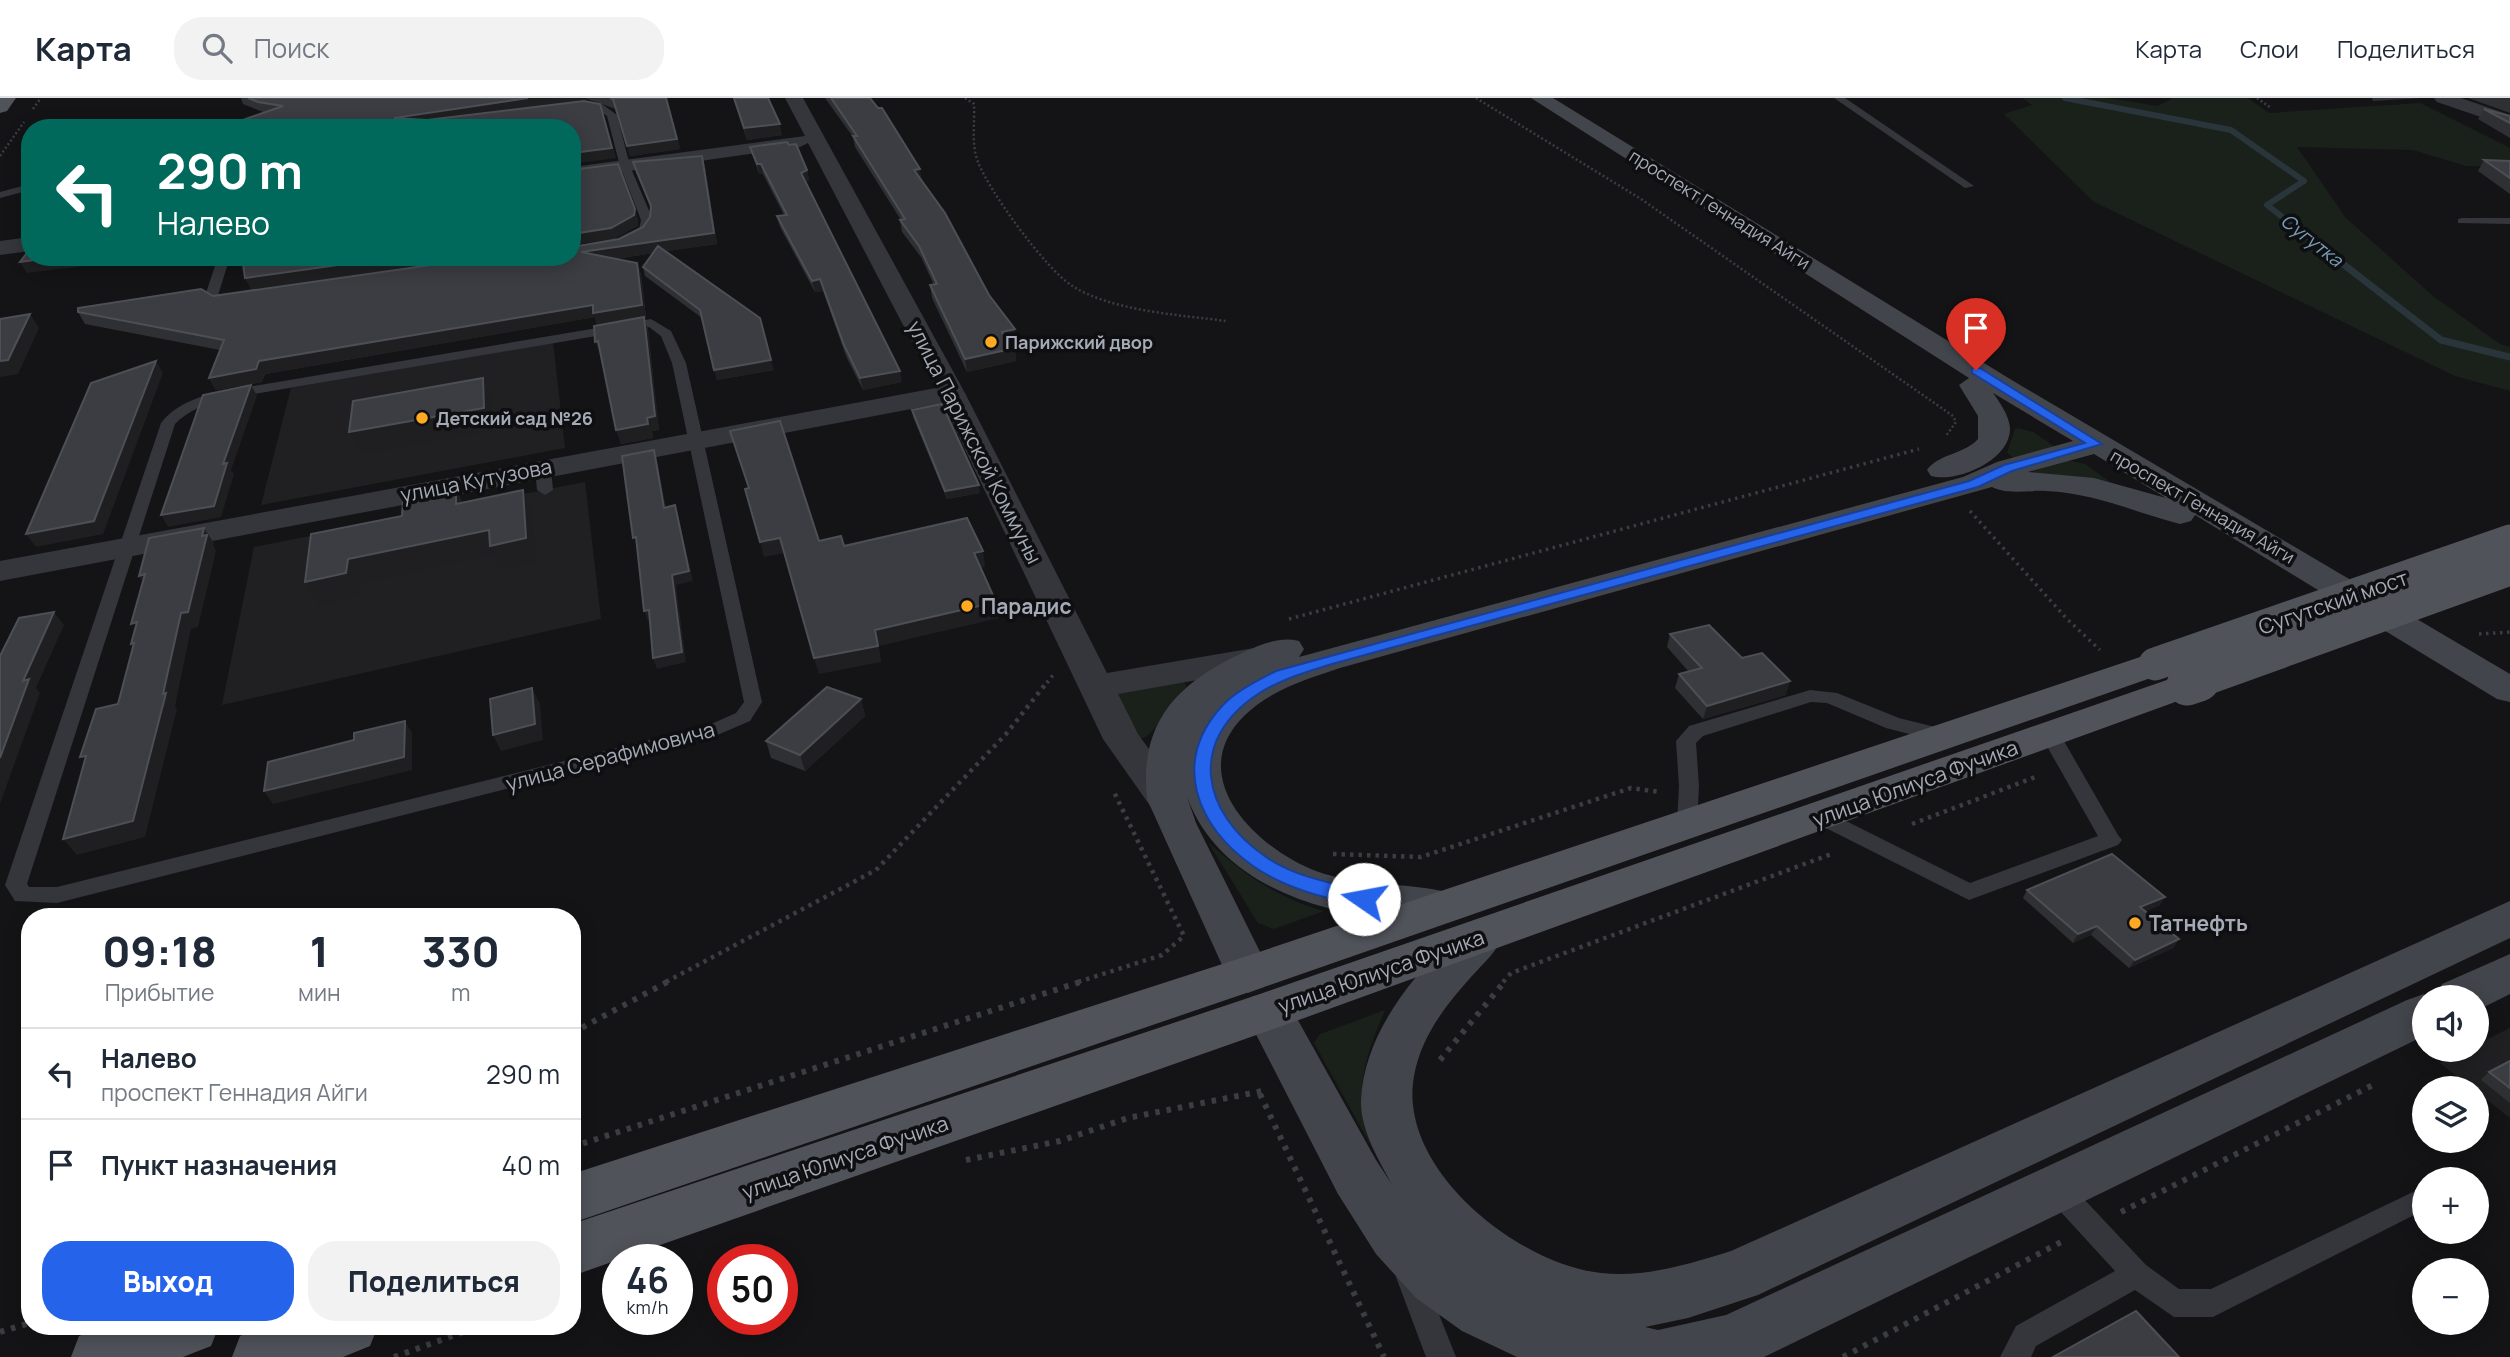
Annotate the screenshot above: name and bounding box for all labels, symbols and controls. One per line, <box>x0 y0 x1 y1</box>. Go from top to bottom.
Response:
search box <box>174 17 664 80</box>
text: Карта <box>35 26 132 71</box>
icon: search <box>198 29 236 67</box>
text: Поиск <box>254 30 329 66</box>
text: Карта <box>2135 32 2202 65</box>
text: Слои <box>2240 32 2299 65</box>
text: Поделиться <box>2337 32 2475 65</box>
text: 290 m <box>157 137 303 204</box>
street label: проспект Геннадия Айги <box>1625 143 1815 275</box>
icon: left <box>42 147 133 238</box>
text: Налево <box>157 201 270 245</box>
water label: Сугутка <box>2276 208 2349 273</box>
pin <box>1946 298 2006 370</box>
icon: arrive <box>1957 309 1995 347</box>
street label: улица Парижской Коммуны <box>901 316 1049 568</box>
place label: Парижский двор <box>1005 330 1153 354</box>
marker: Парижский двор <box>983 334 999 350</box>
place label: Детский сад №26 <box>436 406 593 430</box>
marker: Детский сад №26 <box>414 410 430 426</box>
street label: проспект Геннадия Айги <box>2107 443 2299 569</box>
street label: улица Кутузова <box>398 452 554 508</box>
street label: Сугутский мост <box>2255 563 2412 641</box>
place label: Парадис <box>981 592 1071 620</box>
marker: Парадис <box>959 598 975 614</box>
street label: улица Серафимовича <box>502 715 718 797</box>
street label: улица Юлиуса Фучика <box>1809 733 2021 833</box>
position arrow <box>1327 862 1401 936</box>
place label: Татнефть <box>2149 909 2248 937</box>
marker: Татнефть <box>2127 915 2143 931</box>
text: 09:18 <box>102 922 217 980</box>
text: 1 <box>310 922 329 980</box>
text: 330 <box>422 922 500 980</box>
street label: улица Юлиуса Фучика <box>1274 923 1488 1019</box>
text: Прибытие <box>105 976 214 1008</box>
text: мин <box>298 976 341 1008</box>
text: m <box>451 976 471 1008</box>
map controls <box>2412 985 2489 1335</box>
button: sound <box>2412 985 2489 1062</box>
text: Налево <box>101 1040 197 1076</box>
icon: left <box>42 1055 80 1093</box>
text: 290 m <box>486 1056 560 1092</box>
text: проспект Геннадия Айги <box>101 1076 368 1108</box>
button: layers <box>2412 1076 2489 1153</box>
street label: улица Юлиуса Фучика <box>738 1109 952 1205</box>
icon: arrive <box>42 1146 80 1184</box>
text: Пункт назначения <box>101 1147 337 1183</box>
text: 40 m <box>502 1147 560 1183</box>
button: + <box>2412 1167 2489 1244</box>
button: Выход <box>42 1241 294 1321</box>
button: Поделиться <box>308 1241 560 1321</box>
speed limit sign: 50 <box>707 1244 798 1335</box>
text: 46 <box>626 1256 669 1304</box>
button: − <box>2412 1258 2489 1335</box>
text: km/h <box>627 1295 668 1319</box>

